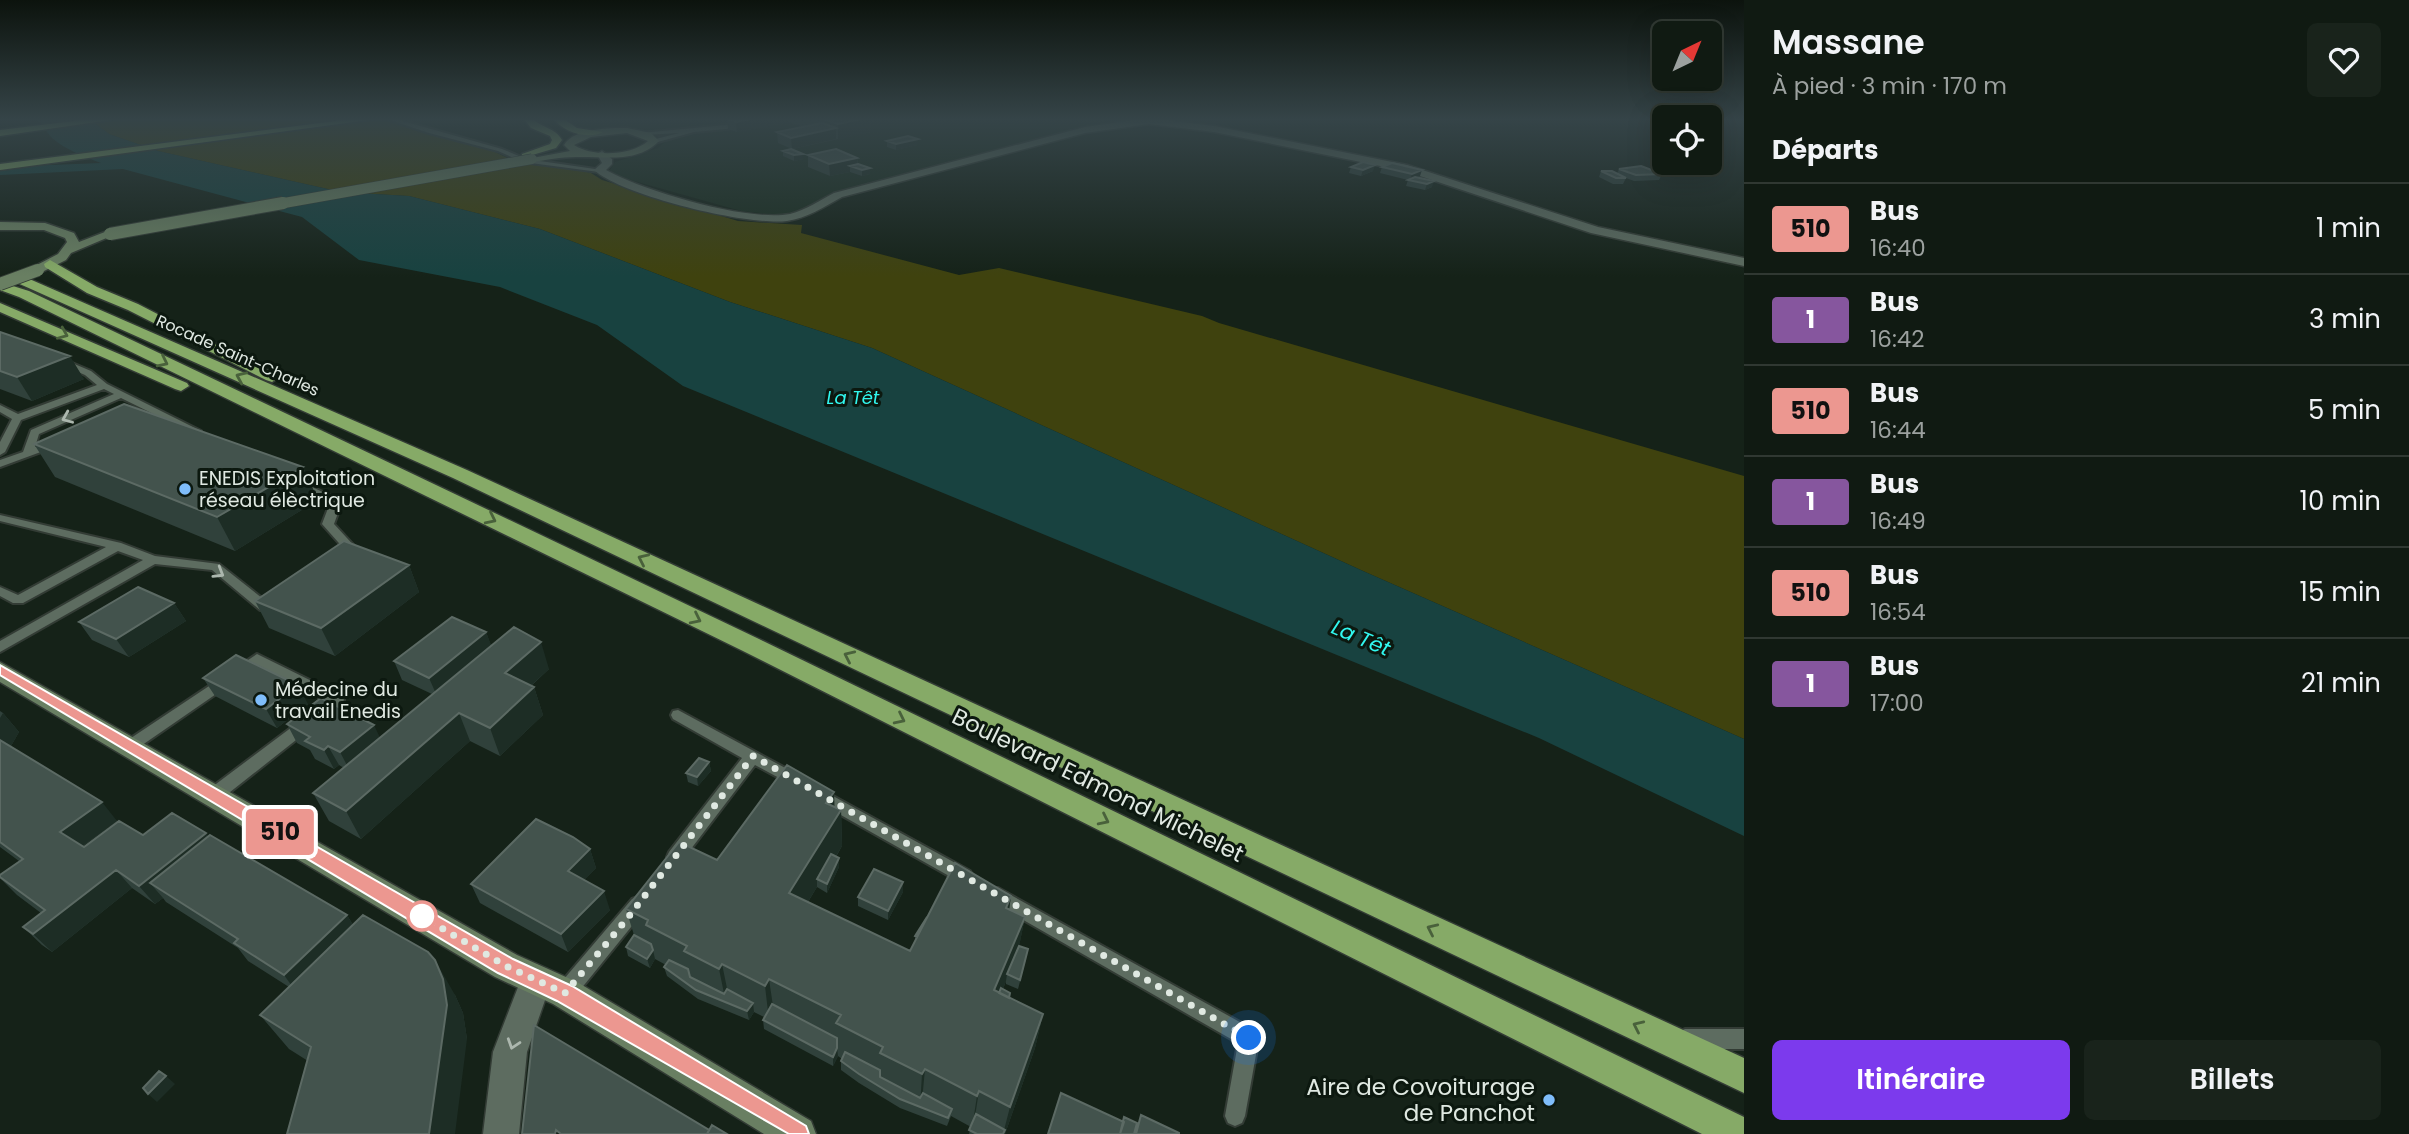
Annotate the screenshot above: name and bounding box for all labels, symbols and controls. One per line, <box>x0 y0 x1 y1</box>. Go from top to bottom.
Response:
text: Massane <box>1772 19 1925 66</box>
north arrow <box>1652 21 1722 91</box>
map controls <box>1652 21 1722 175</box>
button: heart <box>2307 23 2381 97</box>
text: À pied · 3 min · 170 m <box>1772 70 2007 102</box>
button: locate <box>1652 105 1722 175</box>
text: Départs <box>1772 132 1878 168</box>
text: Bus <box>1870 193 1919 229</box>
text: 1 min <box>2316 210 2381 246</box>
text: 510 <box>1790 212 1831 245</box>
text: 16:40 <box>1870 232 1926 264</box>
text: Bus <box>1870 284 1919 320</box>
text: 3 min <box>2309 301 2381 337</box>
text: 1 <box>1806 303 1815 336</box>
street label: Rocade Saint-Charles <box>153 309 323 402</box>
text: 16:42 <box>1870 323 1925 355</box>
one-way arrow <box>56 325 68 339</box>
one-way arrow <box>156 353 168 367</box>
one-way arrow <box>236 371 248 385</box>
text: Bus <box>1870 375 1919 411</box>
water label: La Têt <box>827 385 880 410</box>
text: 5 min <box>2308 392 2381 428</box>
text: 510 <box>1790 394 1831 427</box>
one-way arrow <box>62 410 75 424</box>
text: 16:44 <box>1870 414 1926 446</box>
place label: ENEDIS Exploitation réseau élèctrique <box>199 465 375 514</box>
text: Bus <box>1870 466 1919 502</box>
marker: ENEDIS Exploitation réseau élèctrique <box>177 481 193 497</box>
text: 10 min <box>2300 483 2381 519</box>
text: 1 <box>1806 485 1815 518</box>
text: 16:49 <box>1870 505 1926 537</box>
one-way arrow <box>484 511 496 525</box>
one-way arrow <box>638 554 650 568</box>
text: Bus <box>1870 557 1919 593</box>
one-way arrow <box>211 565 224 578</box>
text: 15 min <box>2300 574 2381 610</box>
text: 510 <box>1790 576 1831 609</box>
text: 16:54 <box>1870 596 1926 628</box>
one-way arrow <box>689 610 701 624</box>
water label: La Têt <box>1327 612 1396 663</box>
text: Bus <box>1870 648 1919 684</box>
one-way arrow <box>844 650 856 664</box>
text: 21 min <box>2301 665 2381 701</box>
text: 1 <box>1806 667 1815 700</box>
place label: Médecine du travail Enedis <box>275 676 401 725</box>
text: 17:00 <box>1870 687 1924 719</box>
marker: Médecine du travail Enedis <box>253 692 269 708</box>
street label: Boulevard Edmond Michelet <box>947 700 1249 870</box>
one-way arrow <box>893 710 905 724</box>
line badge: 510 <box>240 809 320 855</box>
one-way arrow <box>1097 811 1109 825</box>
text: 510 <box>260 815 300 848</box>
unlabelled marker <box>407 901 437 931</box>
one-way arrow <box>1427 924 1439 938</box>
your location <box>1231 1020 1266 1055</box>
one-way arrow <box>1633 1020 1645 1034</box>
one-way arrow <box>507 1038 521 1050</box>
button: Itinéraire <box>1772 1040 2070 1120</box>
button: Billets <box>2084 1040 2381 1120</box>
place label: Aire de Covoiturage de Panchot <box>1306 1071 1535 1129</box>
marker: Aire de Covoiturage de Panchot <box>1541 1092 1557 1108</box>

